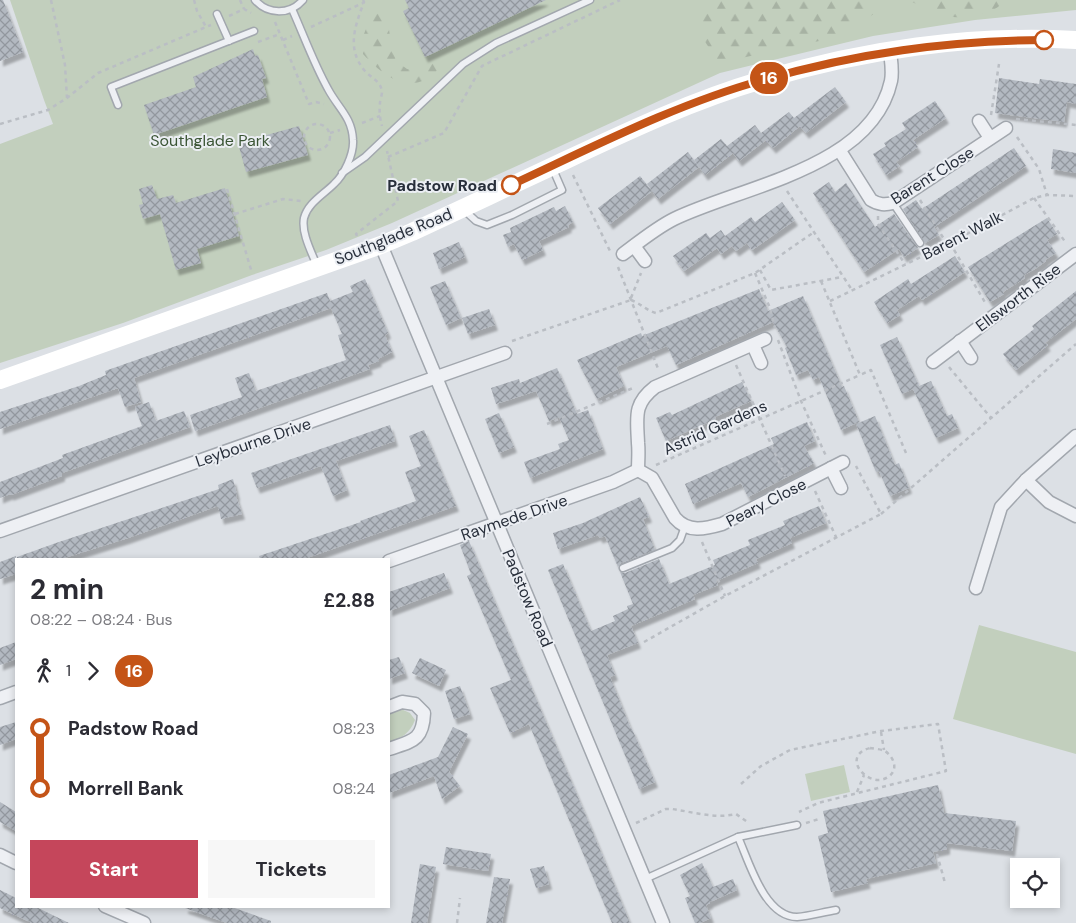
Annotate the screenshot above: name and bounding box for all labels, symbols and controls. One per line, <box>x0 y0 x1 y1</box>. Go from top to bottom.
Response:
unlabelled marker <box>1034 30 1054 50</box>
line badge: 16 <box>746 62 792 94</box>
text: 16 <box>760 66 778 90</box>
park label: Southglade Park <box>150 130 270 151</box>
street label: Barent Close <box>887 142 978 209</box>
place label: Padstow Road <box>387 175 497 196</box>
marker: Padstow Road <box>501 175 521 195</box>
street label: Southglade Road <box>331 203 455 270</box>
street label: Barent Walk <box>918 206 1006 265</box>
street label: Ellsworth Rise <box>971 258 1065 336</box>
street label: Astrid Gardens <box>660 395 770 460</box>
street label: Leybourne Drive <box>193 413 314 472</box>
street label: Peary Close <box>723 473 810 532</box>
street label: Raymede Drive <box>458 489 570 546</box>
street label: Padstow Road <box>498 546 558 650</box>
text: 2 min <box>30 571 104 608</box>
text: £2.88 <box>323 588 375 613</box>
text: 08:22 – 08:24 · Bus <box>30 609 173 630</box>
icon: walk <box>30 657 58 685</box>
icon: forward <box>79 657 107 685</box>
text: 16 <box>125 659 143 683</box>
text: 1 <box>66 660 71 681</box>
text: Padstow Road <box>68 716 198 741</box>
text: 08:23 <box>332 718 375 739</box>
text: Morrell Bank <box>68 776 184 801</box>
text: 08:24 <box>332 778 375 799</box>
button: Start <box>30 840 198 898</box>
button: Tickets <box>208 840 375 898</box>
map controls <box>1010 858 1060 908</box>
button: locate <box>1010 858 1060 908</box>

